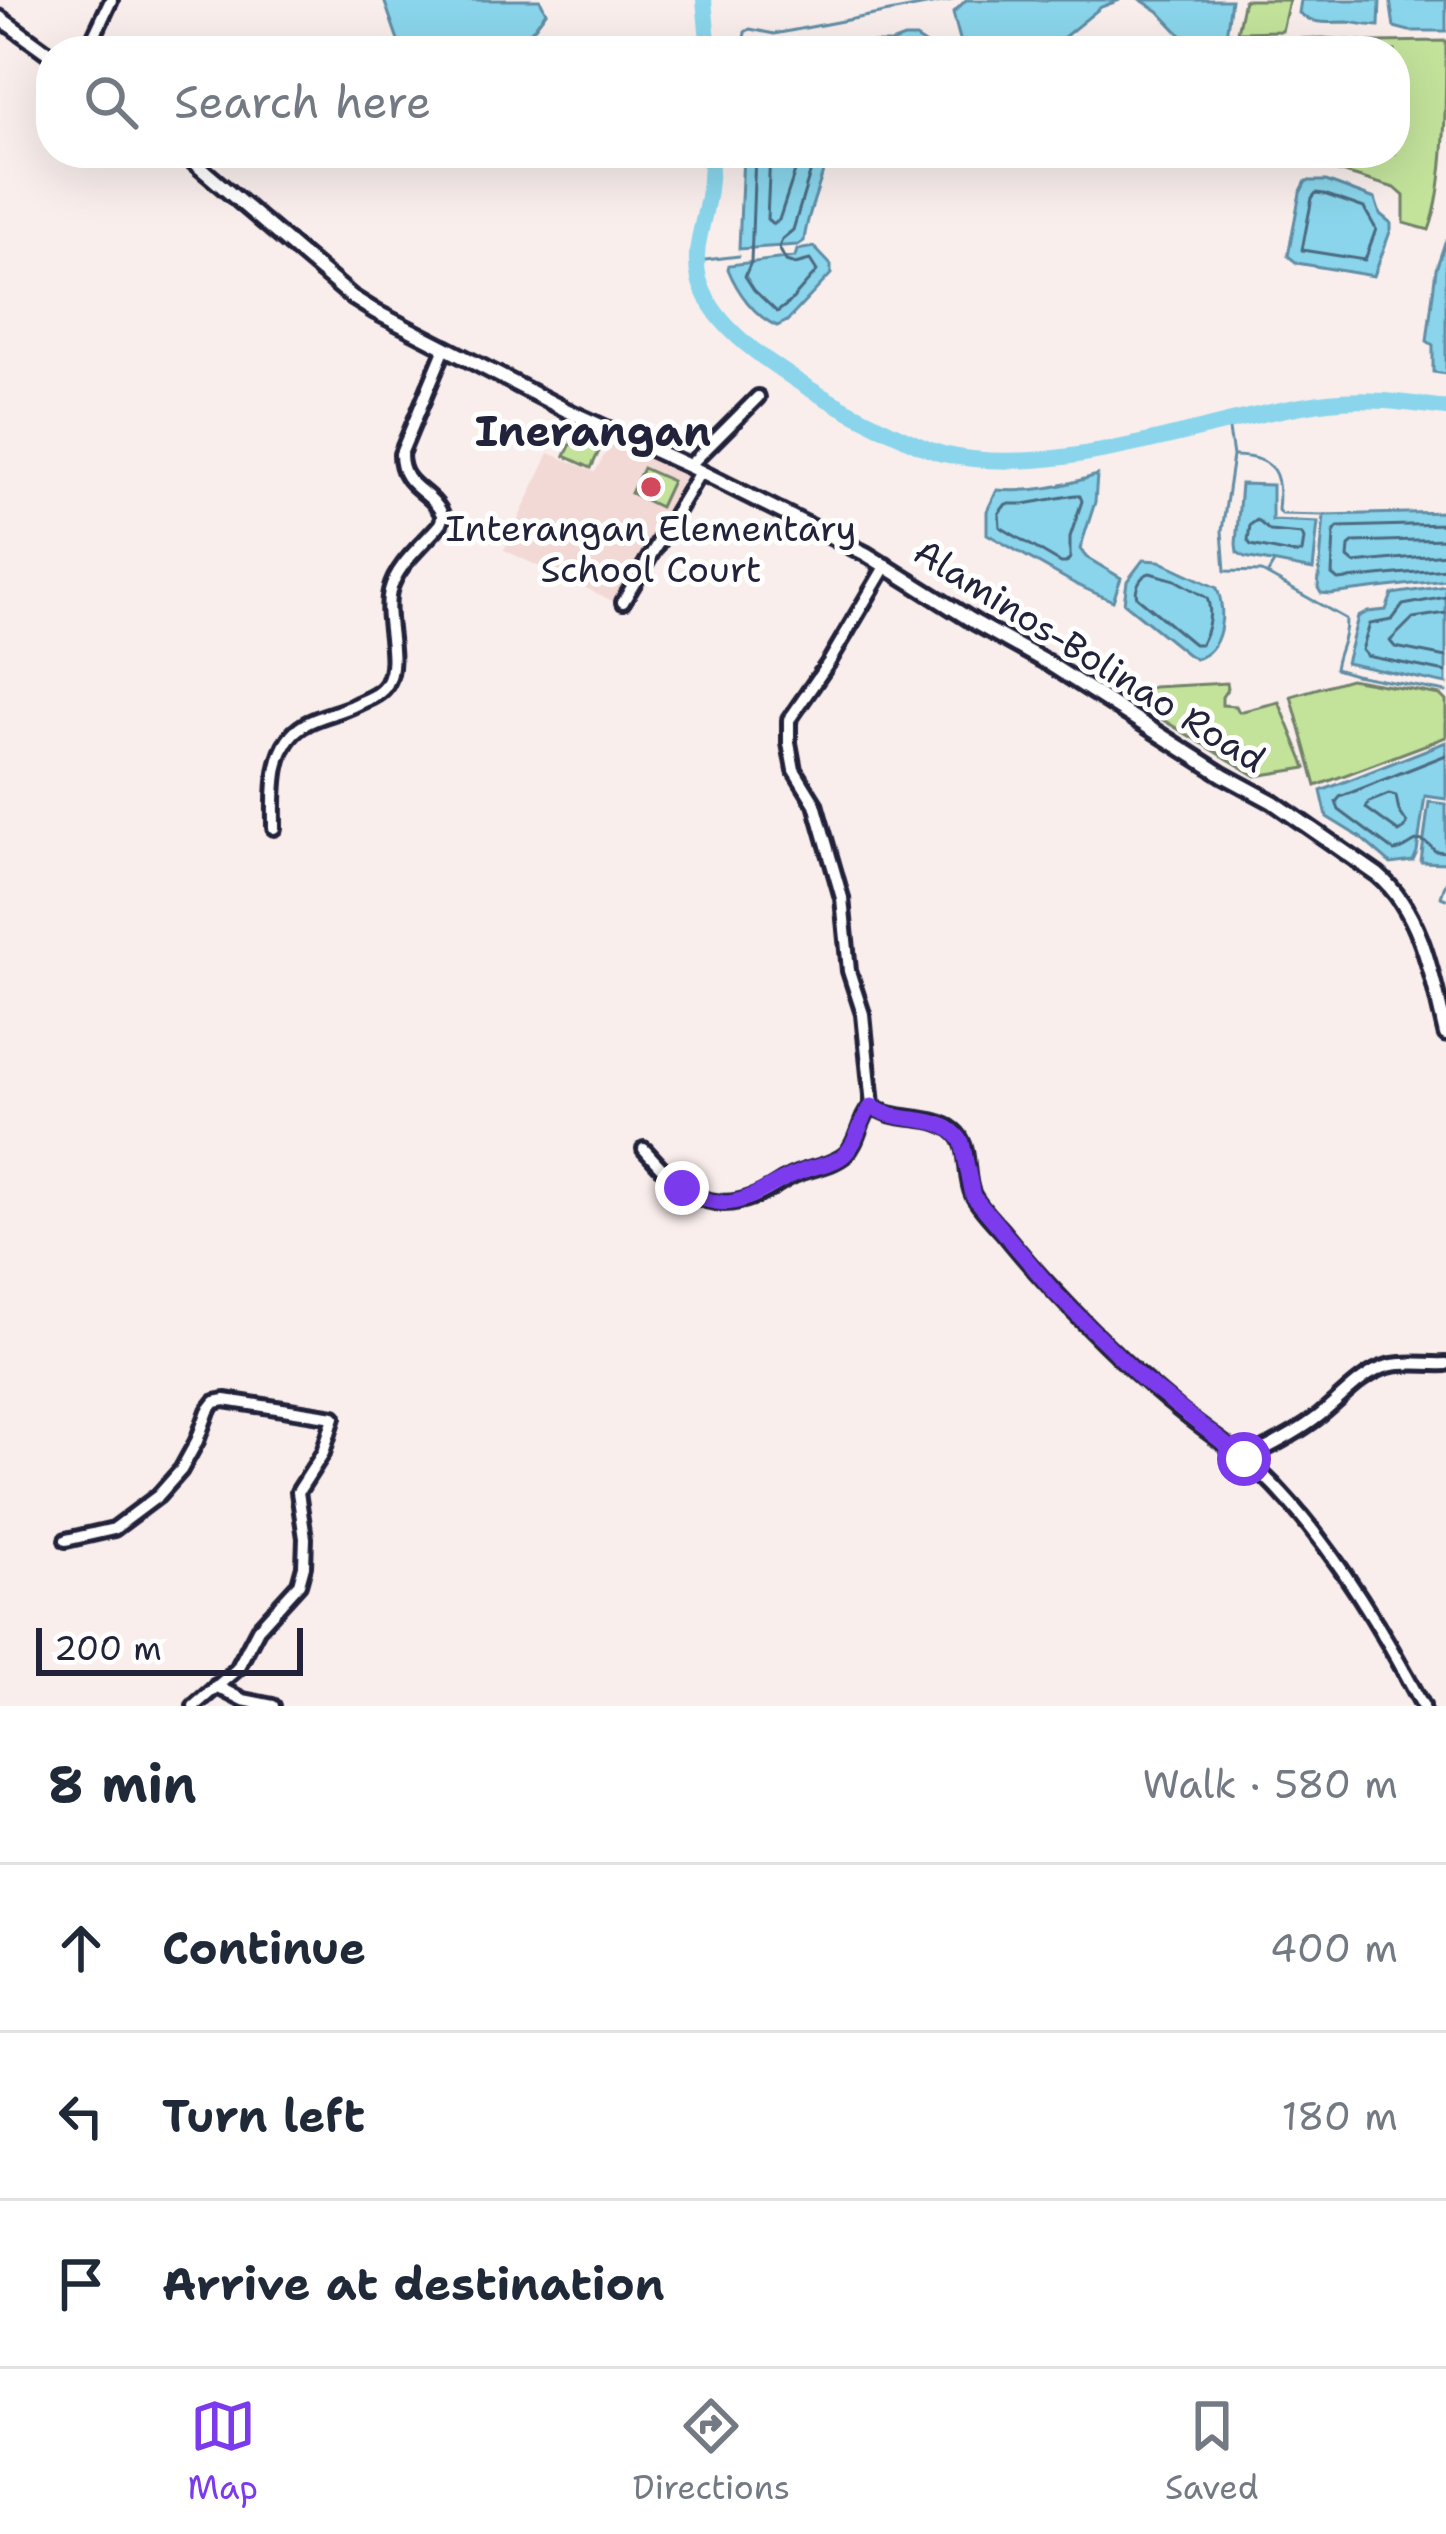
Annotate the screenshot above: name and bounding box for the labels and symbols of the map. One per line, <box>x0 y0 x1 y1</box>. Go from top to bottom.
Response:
district label: Inerangan <box>475 403 711 459</box>
marker: Interangan Elementary School Court <box>638 474 664 500</box>
place label: Interangan Elementary School Court <box>446 504 856 594</box>
street label: Alaminos-Bolinao Road <box>905 527 1275 784</box>
route end <box>655 1161 709 1215</box>
route start <box>1217 1432 1271 1486</box>
scale bar <box>36 1622 303 1675</box>

